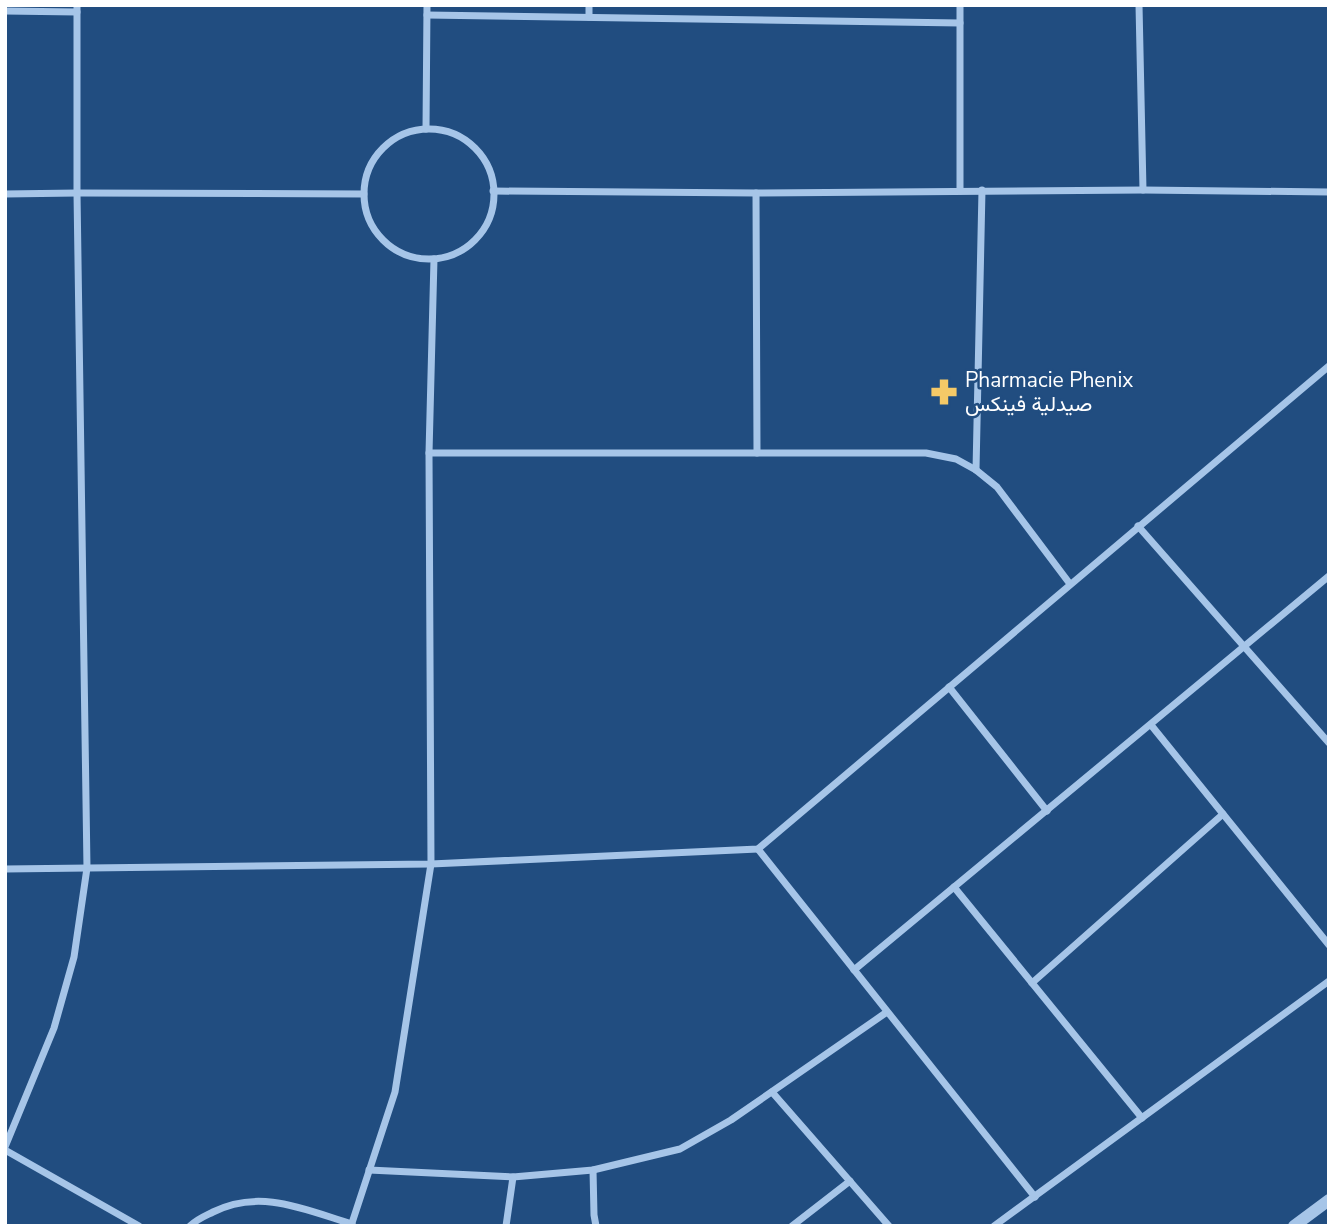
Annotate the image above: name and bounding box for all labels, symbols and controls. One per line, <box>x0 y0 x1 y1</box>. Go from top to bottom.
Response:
place label: Pharmacie Phenix صيدلية فينكس <box>965 366 1133 418</box>
pharmacy icon: Pharmacie Phenix صيدلية فينكس <box>929 377 959 407</box>

